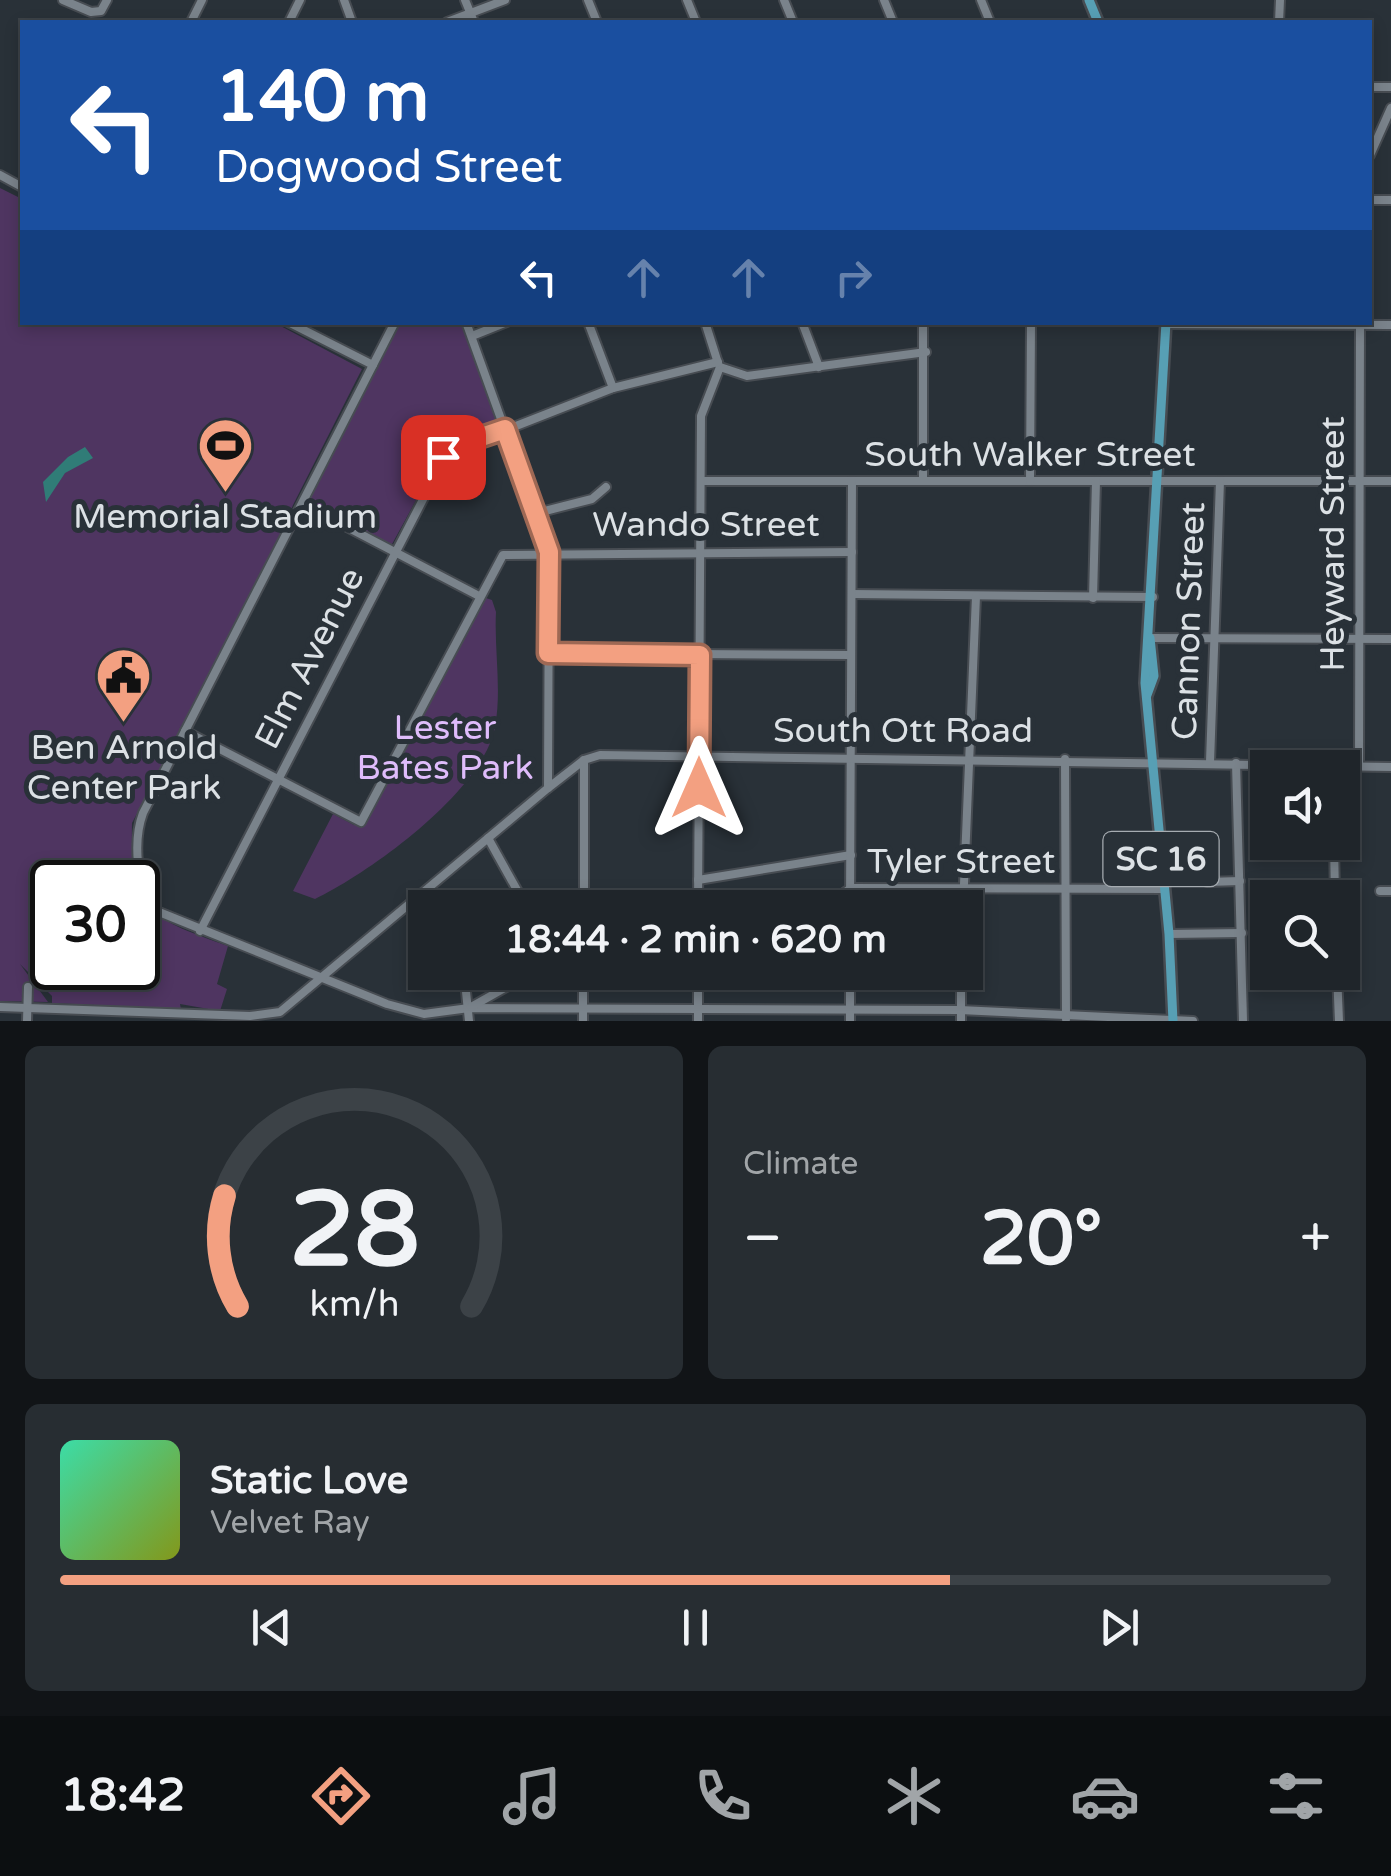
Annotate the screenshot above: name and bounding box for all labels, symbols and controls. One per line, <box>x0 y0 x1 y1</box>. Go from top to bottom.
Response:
text: 140 m <box>215 56 429 140</box>
icon: left <box>50 60 180 190</box>
text: Dogwood Street <box>215 141 562 195</box>
icon: left <box>511 250 566 305</box>
icon: ahead <box>616 250 671 305</box>
icon: ahead <box>721 250 776 305</box>
icon: right <box>826 250 881 305</box>
sports icon: Memorial Stadium <box>195 415 255 494</box>
pin <box>401 415 486 500</box>
street label: Heyward Street <box>1312 416 1354 672</box>
icon: arrive <box>416 430 471 485</box>
street label: South Walker Street <box>864 434 1196 476</box>
place label: Memorial Stadium <box>73 496 377 538</box>
street label: Cannon Street <box>1164 501 1214 741</box>
street label: Wando Street <box>592 504 820 546</box>
street label: Elm Avenue <box>246 561 373 756</box>
public building icon: Ben Arnold Center Park <box>94 646 154 725</box>
park label: Lester Bates Park <box>356 707 534 789</box>
street label: South Ott Road <box>773 710 1033 752</box>
place label: Ben Arnold Center Park <box>27 727 221 809</box>
position arrow <box>647 736 751 840</box>
map controls <box>1250 750 1360 990</box>
button: sound <box>1250 750 1360 860</box>
road number: SC 16 <box>1104 832 1218 886</box>
street label: Tyler Street <box>867 841 1055 883</box>
speed limit sign: 30 <box>30 860 160 990</box>
button: search <box>1250 880 1360 990</box>
text: 18:44 · 2 min · 620 m <box>504 917 887 963</box>
text: Climate <box>743 1145 858 1183</box>
text: 28 <box>289 1169 419 1294</box>
text: 20° <box>980 1194 1102 1284</box>
text: − <box>743 1206 782 1272</box>
text: + <box>1300 1206 1331 1272</box>
text: km/h <box>309 1283 399 1326</box>
text: Static Love <box>210 1458 408 1504</box>
text: Velvet Ray <box>210 1504 370 1542</box>
icon: previous <box>244 1600 299 1655</box>
icon: pause <box>668 1600 723 1655</box>
icon: next <box>1092 1600 1147 1655</box>
icon: directions <box>306 1761 376 1831</box>
icon: music <box>497 1761 567 1831</box>
icon: phone <box>688 1761 758 1831</box>
icon: climate <box>879 1761 949 1831</box>
icon: car <box>1070 1761 1140 1831</box>
icon: filters <box>1261 1761 1331 1831</box>
text: 18:42 <box>60 1769 185 1823</box>

